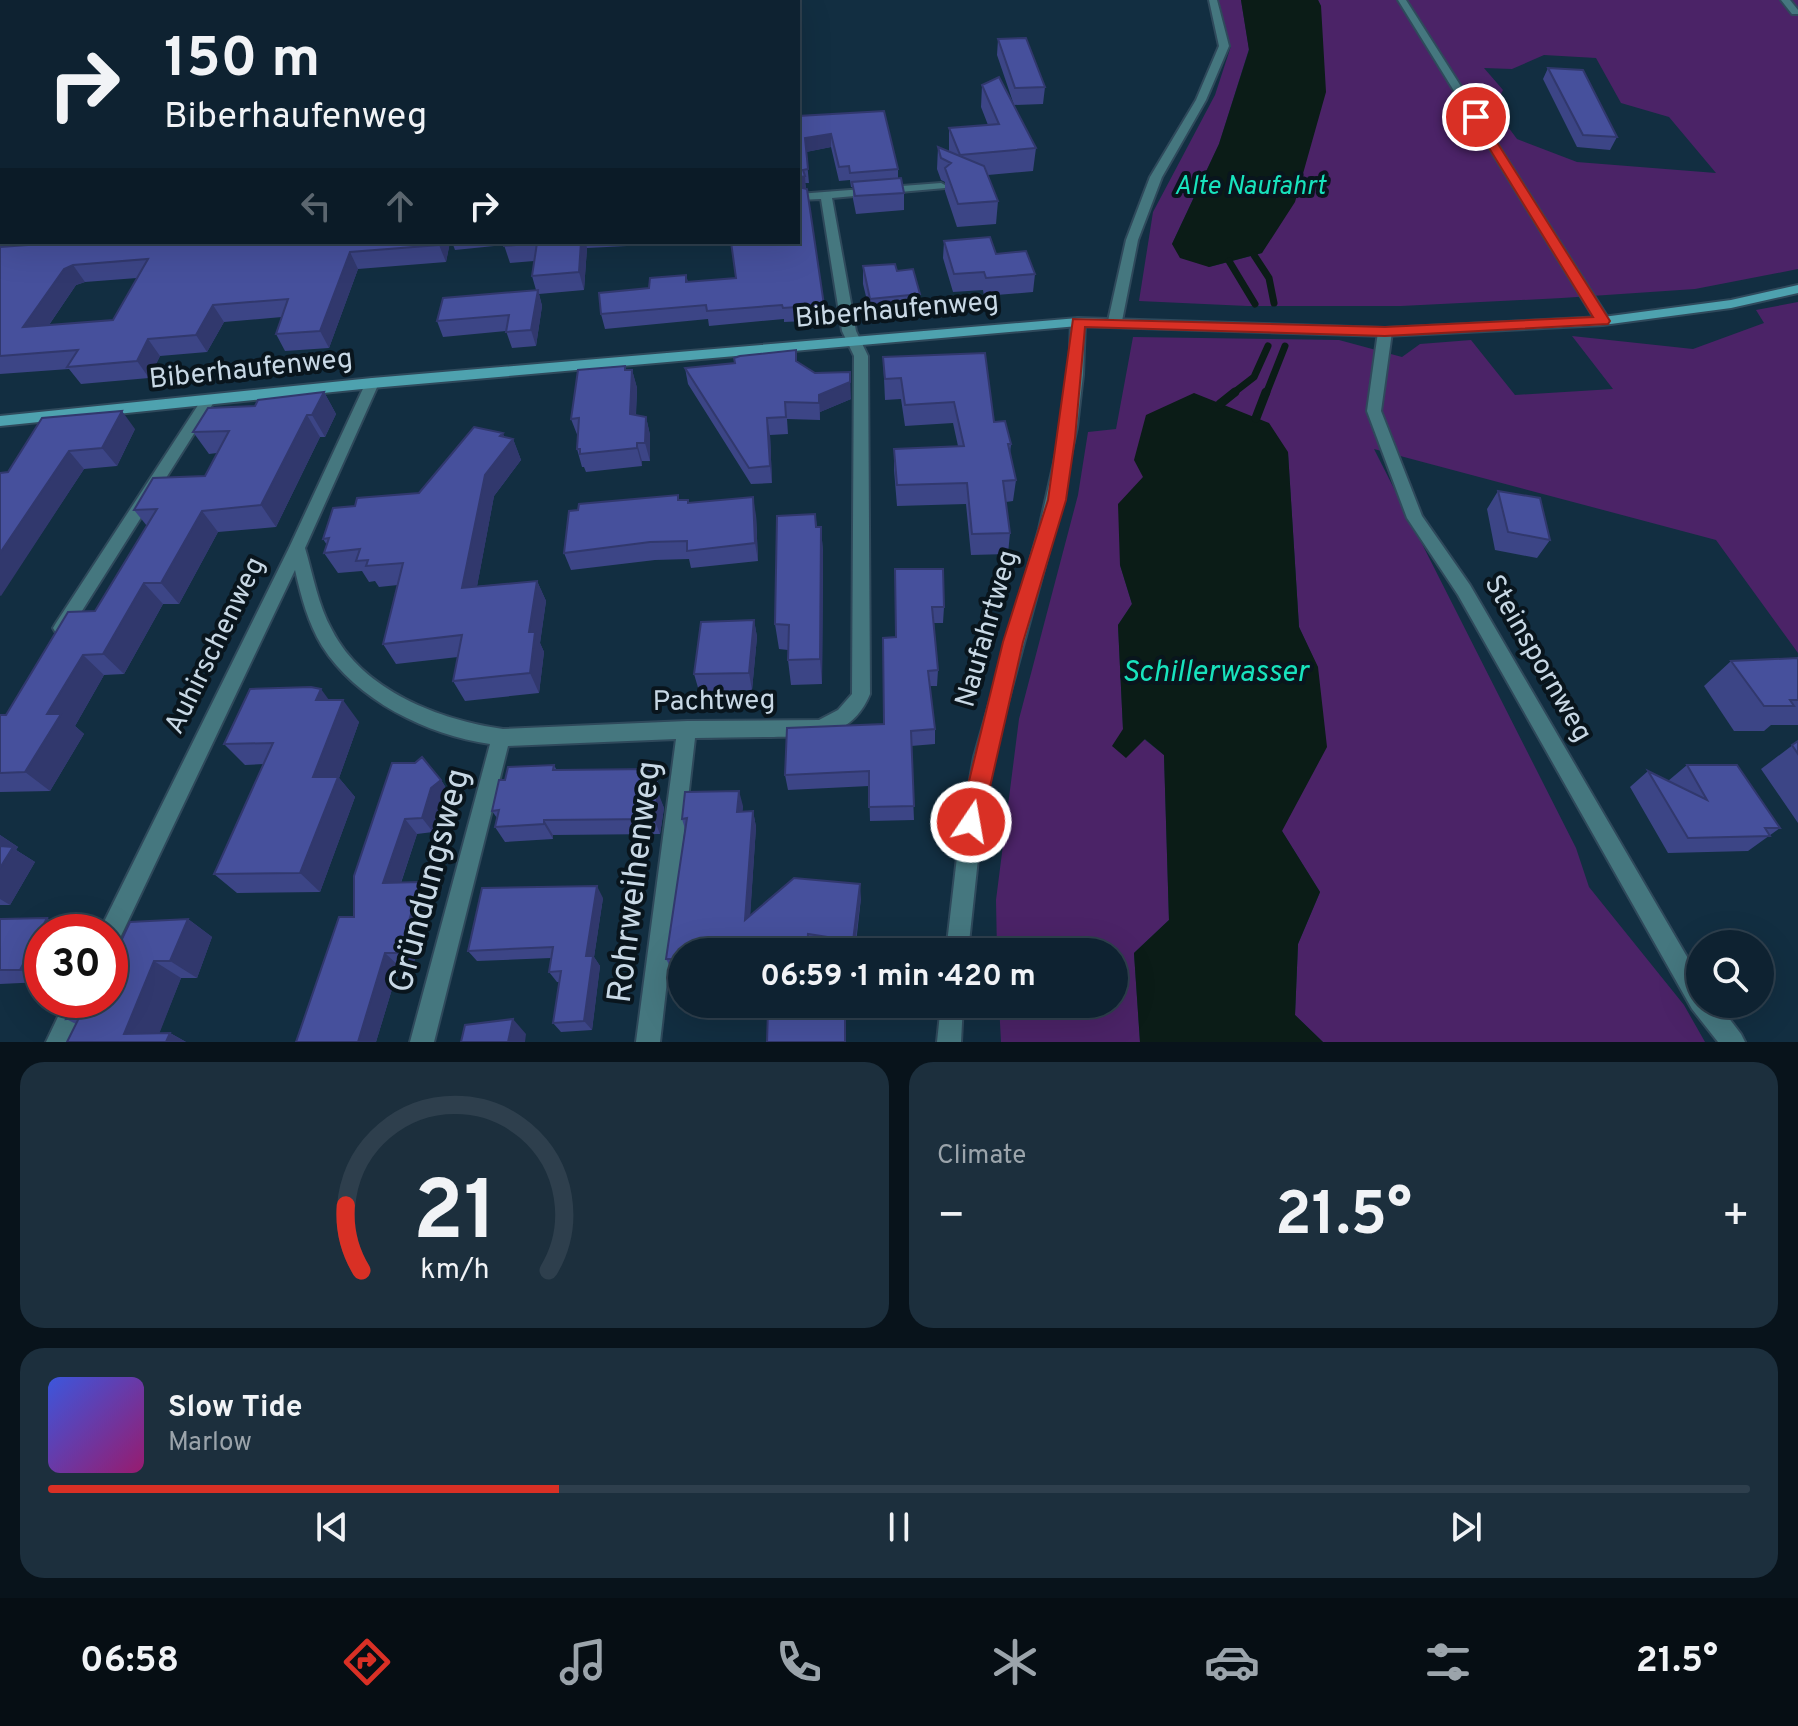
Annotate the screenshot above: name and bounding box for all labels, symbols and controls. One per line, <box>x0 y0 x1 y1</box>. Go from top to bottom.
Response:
text: 150 m <box>164 26 320 96</box>
icon: right <box>32 32 136 136</box>
pin <box>1442 83 1510 151</box>
text: Biberhaufenweg <box>164 95 427 141</box>
icon: arrive <box>1454 95 1498 139</box>
water label: Alte Naufahrt <box>1174 171 1328 204</box>
icon: left <box>294 184 338 228</box>
icon: ahead <box>378 184 422 228</box>
icon: right <box>462 184 506 228</box>
street label: Biberhaufenweg <box>793 284 1001 338</box>
street label: Biberhaufenweg <box>147 341 355 399</box>
street label: Naufahrtweg <box>948 546 1028 712</box>
street label: Auhirschenweg <box>158 551 274 741</box>
street label: Steinspornweg <box>1475 569 1599 749</box>
water label: Schillerwasser <box>1122 655 1311 692</box>
street label: Pachtweg <box>652 683 776 721</box>
street label: Rohrweihenweg <box>600 758 672 1006</box>
street label: Gründungsweg <box>380 764 482 998</box>
position arrow <box>929 780 1013 864</box>
speed limit sign: 30 <box>24 914 128 1018</box>
map controls <box>1686 930 1774 1018</box>
button: search <box>1686 930 1774 1018</box>
text: 06:59 · 1 min · 420 m <box>760 959 1036 996</box>
text: Climate <box>937 1140 1026 1173</box>
text: 21 <box>412 1164 497 1269</box>
text: 21.5° <box>1275 1180 1412 1256</box>
text: − <box>937 1190 965 1246</box>
text: + <box>1722 1190 1750 1246</box>
text: km/h <box>420 1253 489 1289</box>
text: Slow Tide <box>168 1390 302 1427</box>
text: Marlow <box>168 1427 252 1460</box>
icon: previous <box>310 1505 354 1549</box>
icon: pause <box>877 1505 921 1549</box>
icon: next <box>1444 1505 1488 1549</box>
icon: directions <box>339 1634 395 1690</box>
icon: music <box>555 1634 611 1690</box>
icon: phone <box>771 1634 827 1690</box>
icon: climate <box>987 1634 1043 1690</box>
icon: car <box>1204 1634 1260 1690</box>
icon: filters <box>1420 1634 1476 1690</box>
text: 06:58 <box>80 1639 179 1685</box>
text: 21.5° <box>1636 1639 1718 1685</box>

